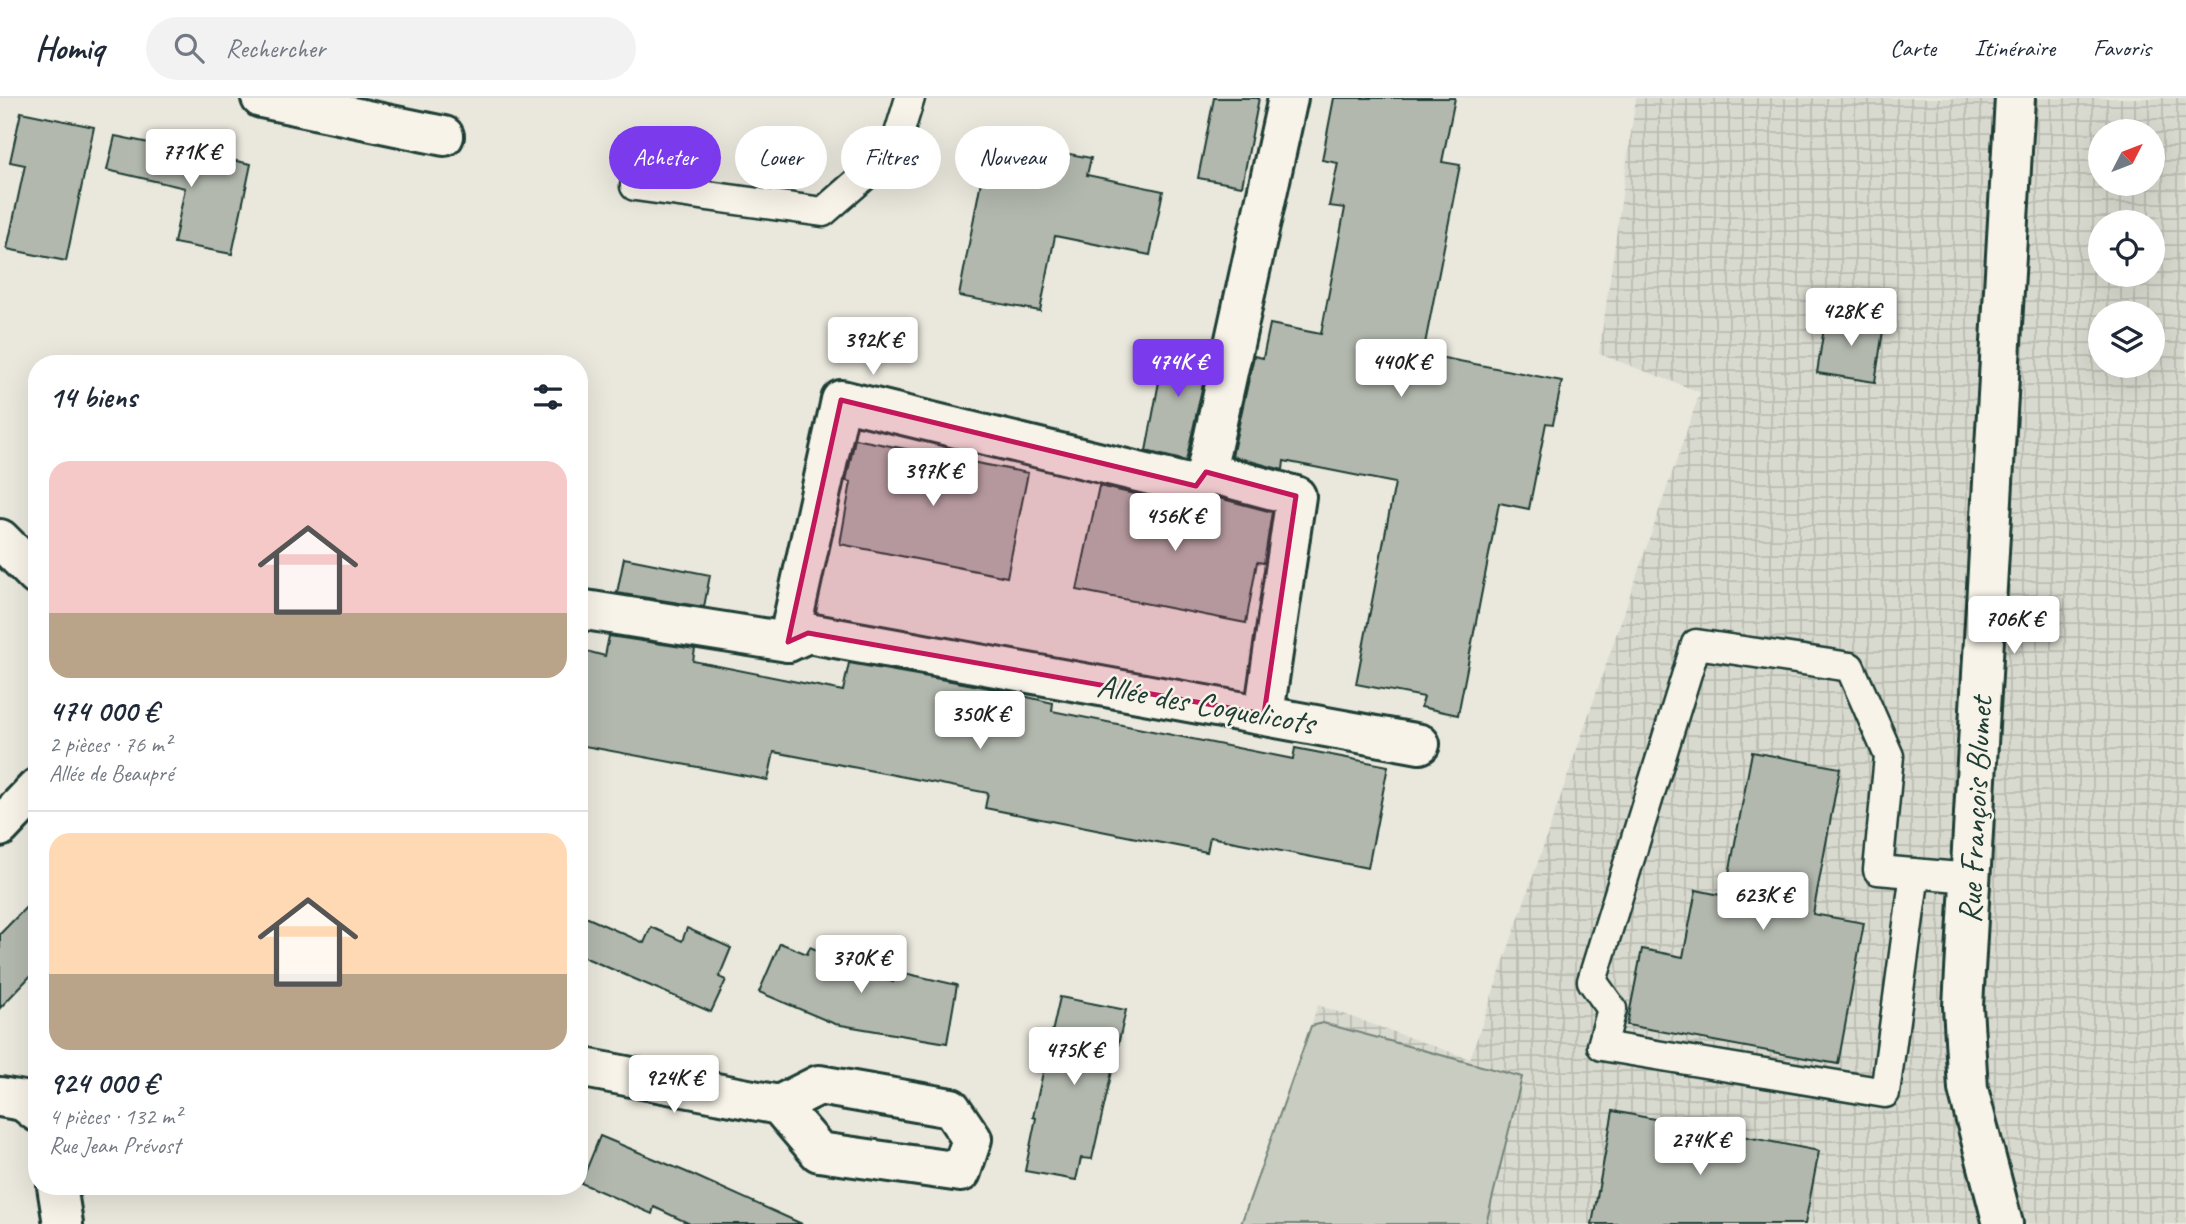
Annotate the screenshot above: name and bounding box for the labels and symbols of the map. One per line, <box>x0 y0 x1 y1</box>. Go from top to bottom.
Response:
north arrow <box>2088 119 2165 196</box>
pin: 771K € <box>134 130 248 189</box>
pin: 428K € <box>1794 288 1908 348</box>
pin: 392K € <box>816 317 930 377</box>
pin: 474K € <box>1121 340 1235 399</box>
pin: 440K € <box>1344 340 1458 399</box>
pin: 397K € <box>876 448 990 508</box>
pin: 456K € <box>1118 494 1232 553</box>
pin: 706K € <box>1957 596 2071 656</box>
street label: Allée des Coquelicots <box>1094 664 1321 744</box>
pin: 350K € <box>923 692 1037 751</box>
street label: Rue François Blumet <box>1948 693 2002 924</box>
pin: 623K € <box>1706 872 1820 932</box>
pin: 370K € <box>804 936 918 995</box>
pin: 475K € <box>1017 1028 1131 1087</box>
pin: 924K € <box>617 1056 731 1115</box>
pin: 274K € <box>1643 1118 1757 1177</box>

